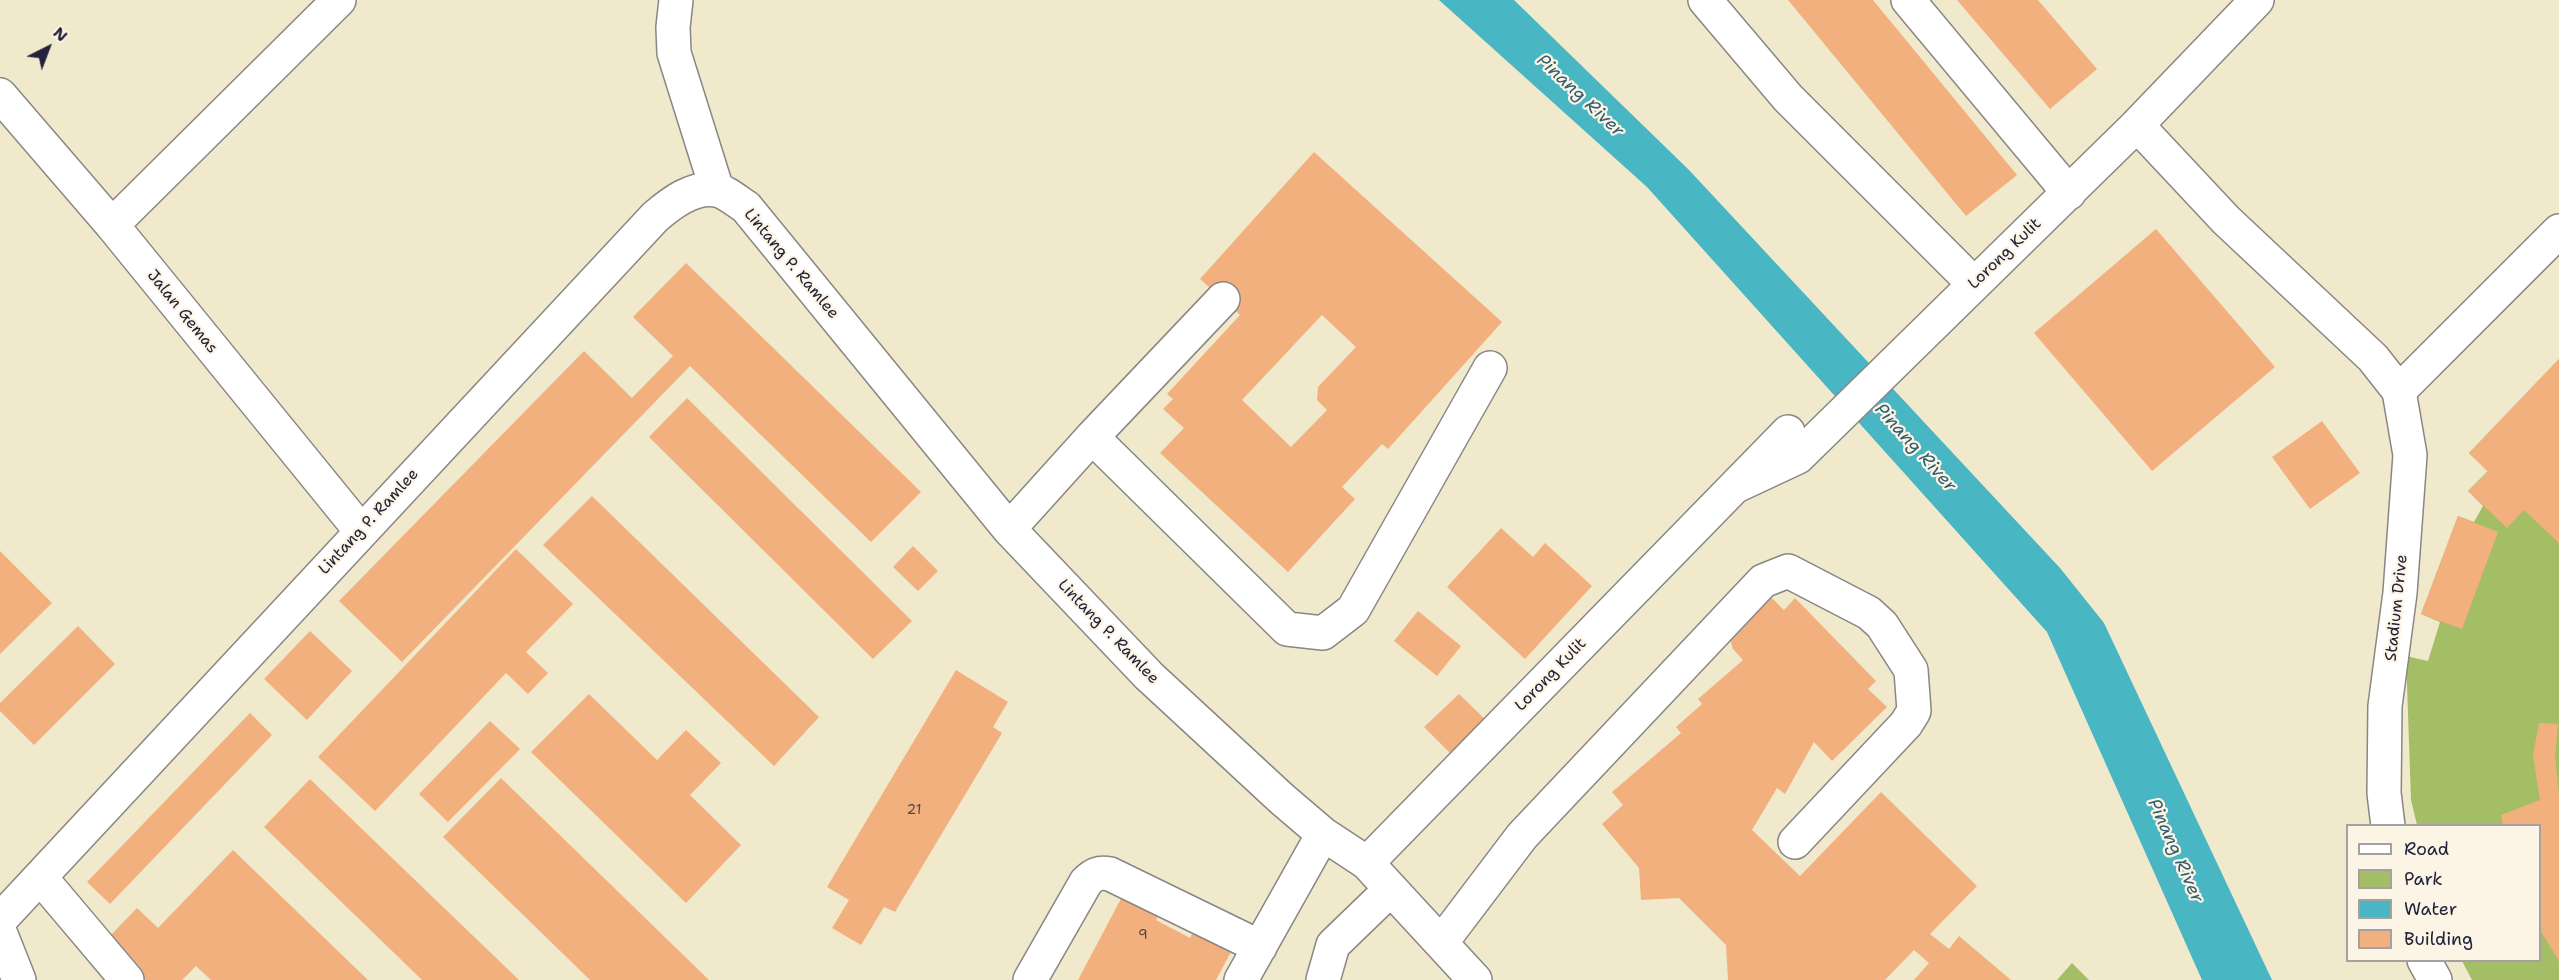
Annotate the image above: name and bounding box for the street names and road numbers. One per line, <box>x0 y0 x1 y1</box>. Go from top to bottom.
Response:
street label: Lintang P. Ramlee <box>739 205 843 323</box>
street label: Lorong Kulit <box>1964 214 2046 294</box>
street label: Jalan Gemas <box>142 266 222 358</box>
street label: Lintang P. Ramlee <box>315 465 423 579</box>
street label: Stadium Drive <box>2382 554 2412 662</box>
street label: Lintang P. Ramlee <box>1053 576 1163 688</box>
street label: Lorong Kulit <box>1511 634 1591 716</box>

